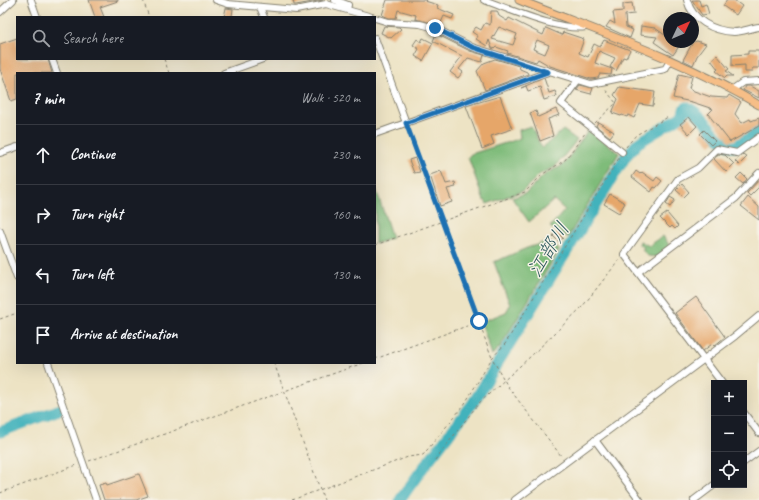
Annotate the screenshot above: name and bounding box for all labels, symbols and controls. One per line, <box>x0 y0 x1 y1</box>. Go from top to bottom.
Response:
north arrow <box>663 12 699 48</box>
search box <box>16 16 376 60</box>
route end <box>426 19 444 37</box>
icon: search <box>30 27 52 49</box>
text: Search here <box>62 29 123 48</box>
text: 7 min <box>32 88 65 109</box>
text: Walk · 520 m <box>301 90 360 106</box>
icon: ahead <box>32 144 54 166</box>
text: Continue <box>70 145 115 164</box>
text: 230 m <box>332 147 360 163</box>
icon: right <box>32 204 54 226</box>
text: Turn right <box>70 205 123 224</box>
text: 160 m <box>332 207 360 223</box>
water label: 江部川 <box>522 217 575 281</box>
icon: left <box>32 264 54 286</box>
text: Turn left <box>70 265 113 284</box>
text: 130 m <box>332 267 360 283</box>
route start <box>470 312 488 330</box>
icon: arrive <box>32 324 54 346</box>
text: Arrive at destination <box>70 325 177 344</box>
map controls <box>711 380 747 488</box>
button: + <box>711 380 747 416</box>
button: − <box>711 416 747 452</box>
button: locate <box>711 452 747 488</box>

